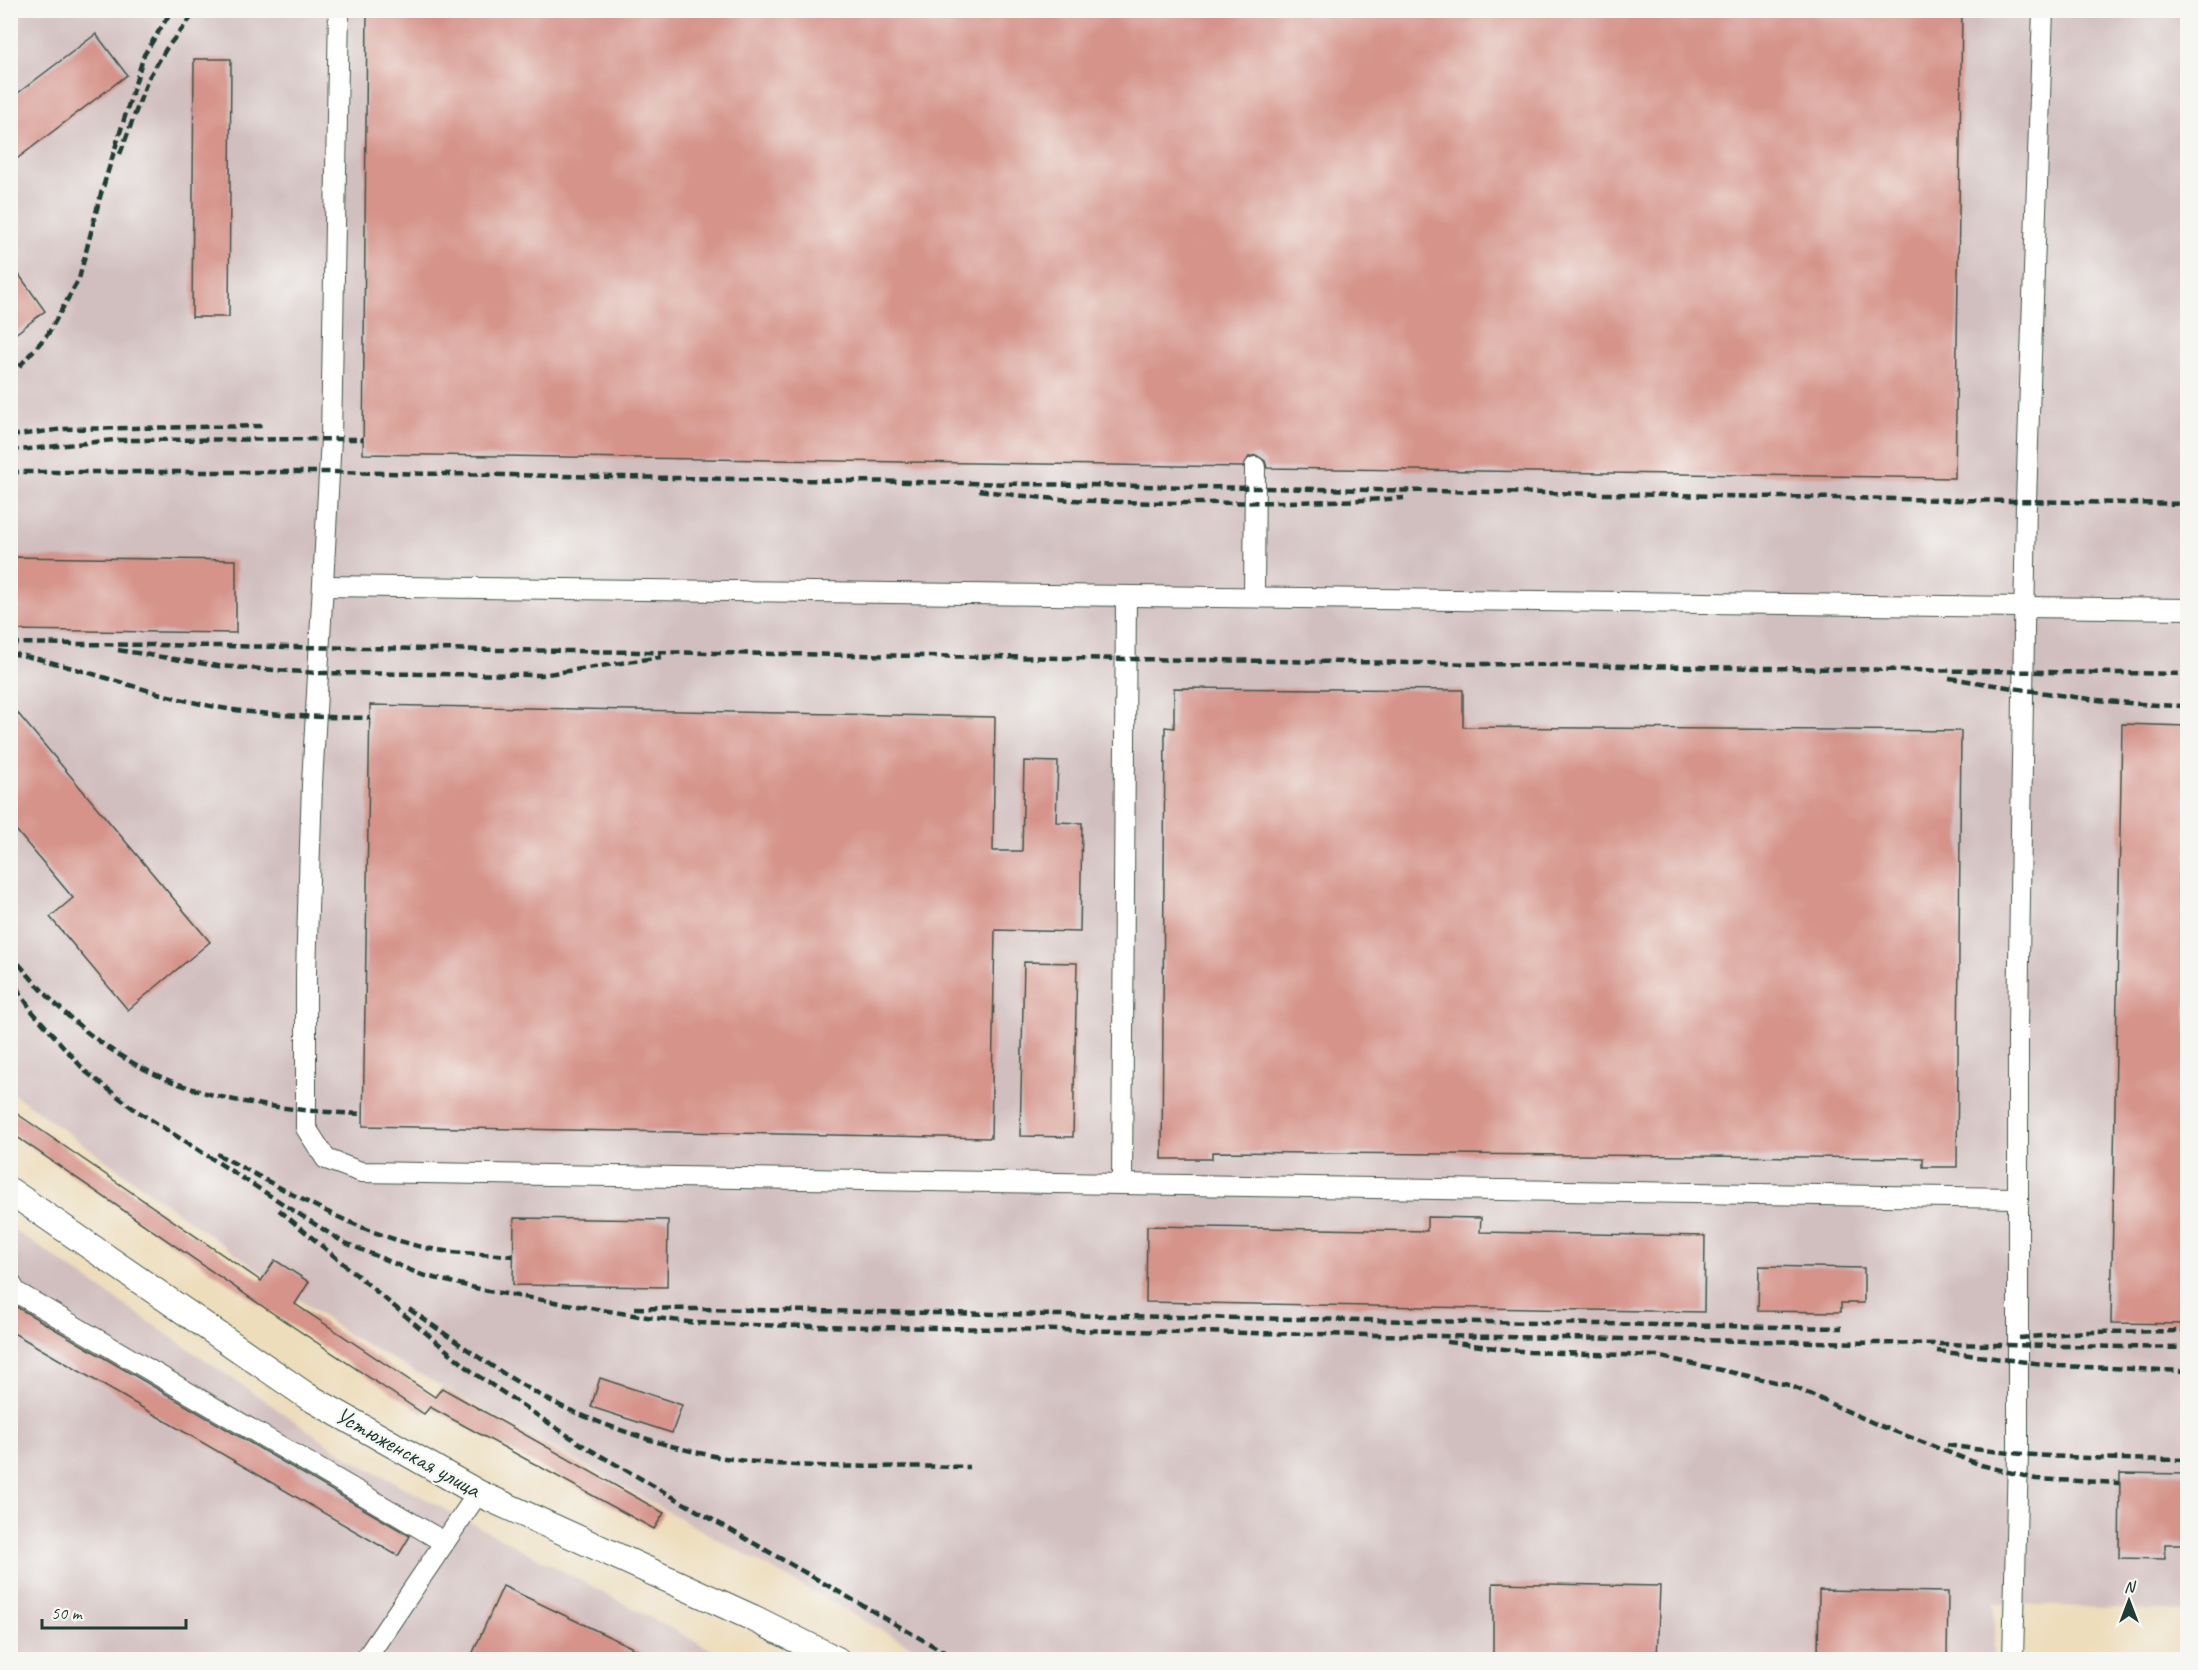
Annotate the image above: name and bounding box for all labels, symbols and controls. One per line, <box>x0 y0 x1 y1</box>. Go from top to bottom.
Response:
street label: Устюженская улица <box>330 1400 487 1505</box>
north arrow <box>2099 1571 2159 1631</box>
text: N <box>2124 1577 2137 1597</box>
scale bar <box>42 1592 186 1630</box>
text: 50 m <box>51 1602 84 1624</box>

